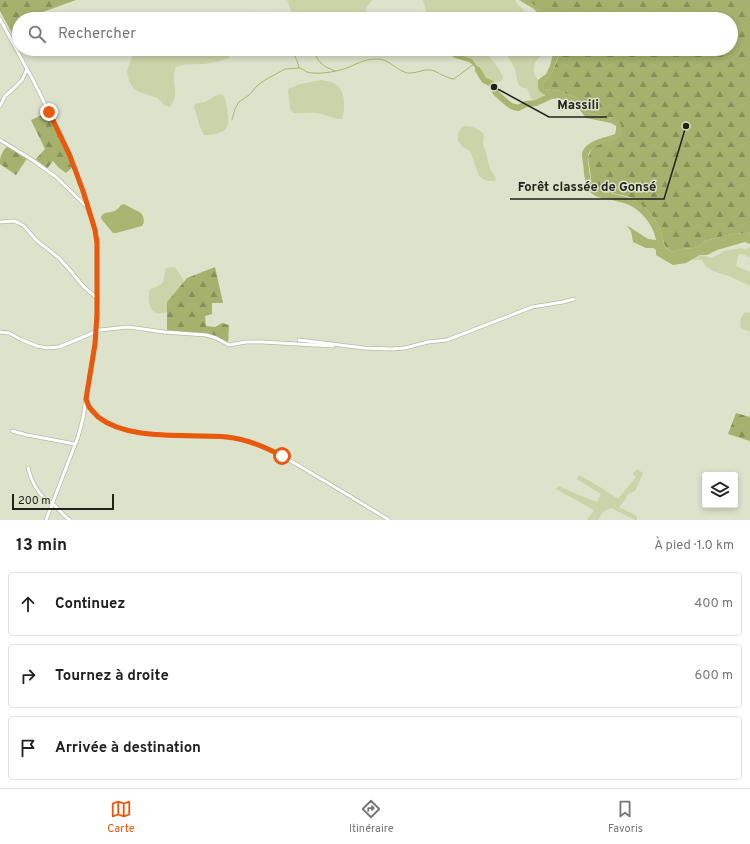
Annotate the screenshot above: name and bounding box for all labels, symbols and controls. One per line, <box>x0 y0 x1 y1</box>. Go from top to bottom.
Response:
search box <box>12 12 738 56</box>
icon: search <box>26 23 48 45</box>
text: Rechercher <box>58 25 136 44</box>
callout: Massili <box>549 92 607 117</box>
text: Massili <box>557 98 599 114</box>
route end <box>40 103 58 121</box>
callout: Forêt classée de Gonsé <box>510 174 664 199</box>
text: Forêt classée de Gonsé <box>518 180 656 196</box>
route start <box>273 447 291 465</box>
map controls <box>702 472 738 508</box>
button: layers <box>702 472 738 508</box>
scale bar <box>12 492 114 511</box>
text: 200 m <box>18 494 51 508</box>
text: 13 min <box>16 535 67 557</box>
text: À pied · 1.0 km <box>654 538 734 554</box>
icon: ahead <box>17 593 39 615</box>
text: Continuez <box>55 595 125 614</box>
text: 400 m <box>694 596 733 612</box>
icon: right <box>17 665 39 687</box>
text: Tournez à droite <box>55 667 169 686</box>
text: 600 m <box>695 668 733 684</box>
icon: arrive <box>17 737 39 759</box>
text: Arrivée à destination <box>55 739 201 758</box>
tab: Carte <box>107 798 135 836</box>
tab: Itinéraire <box>349 798 394 836</box>
tab: Favoris <box>608 798 643 836</box>

